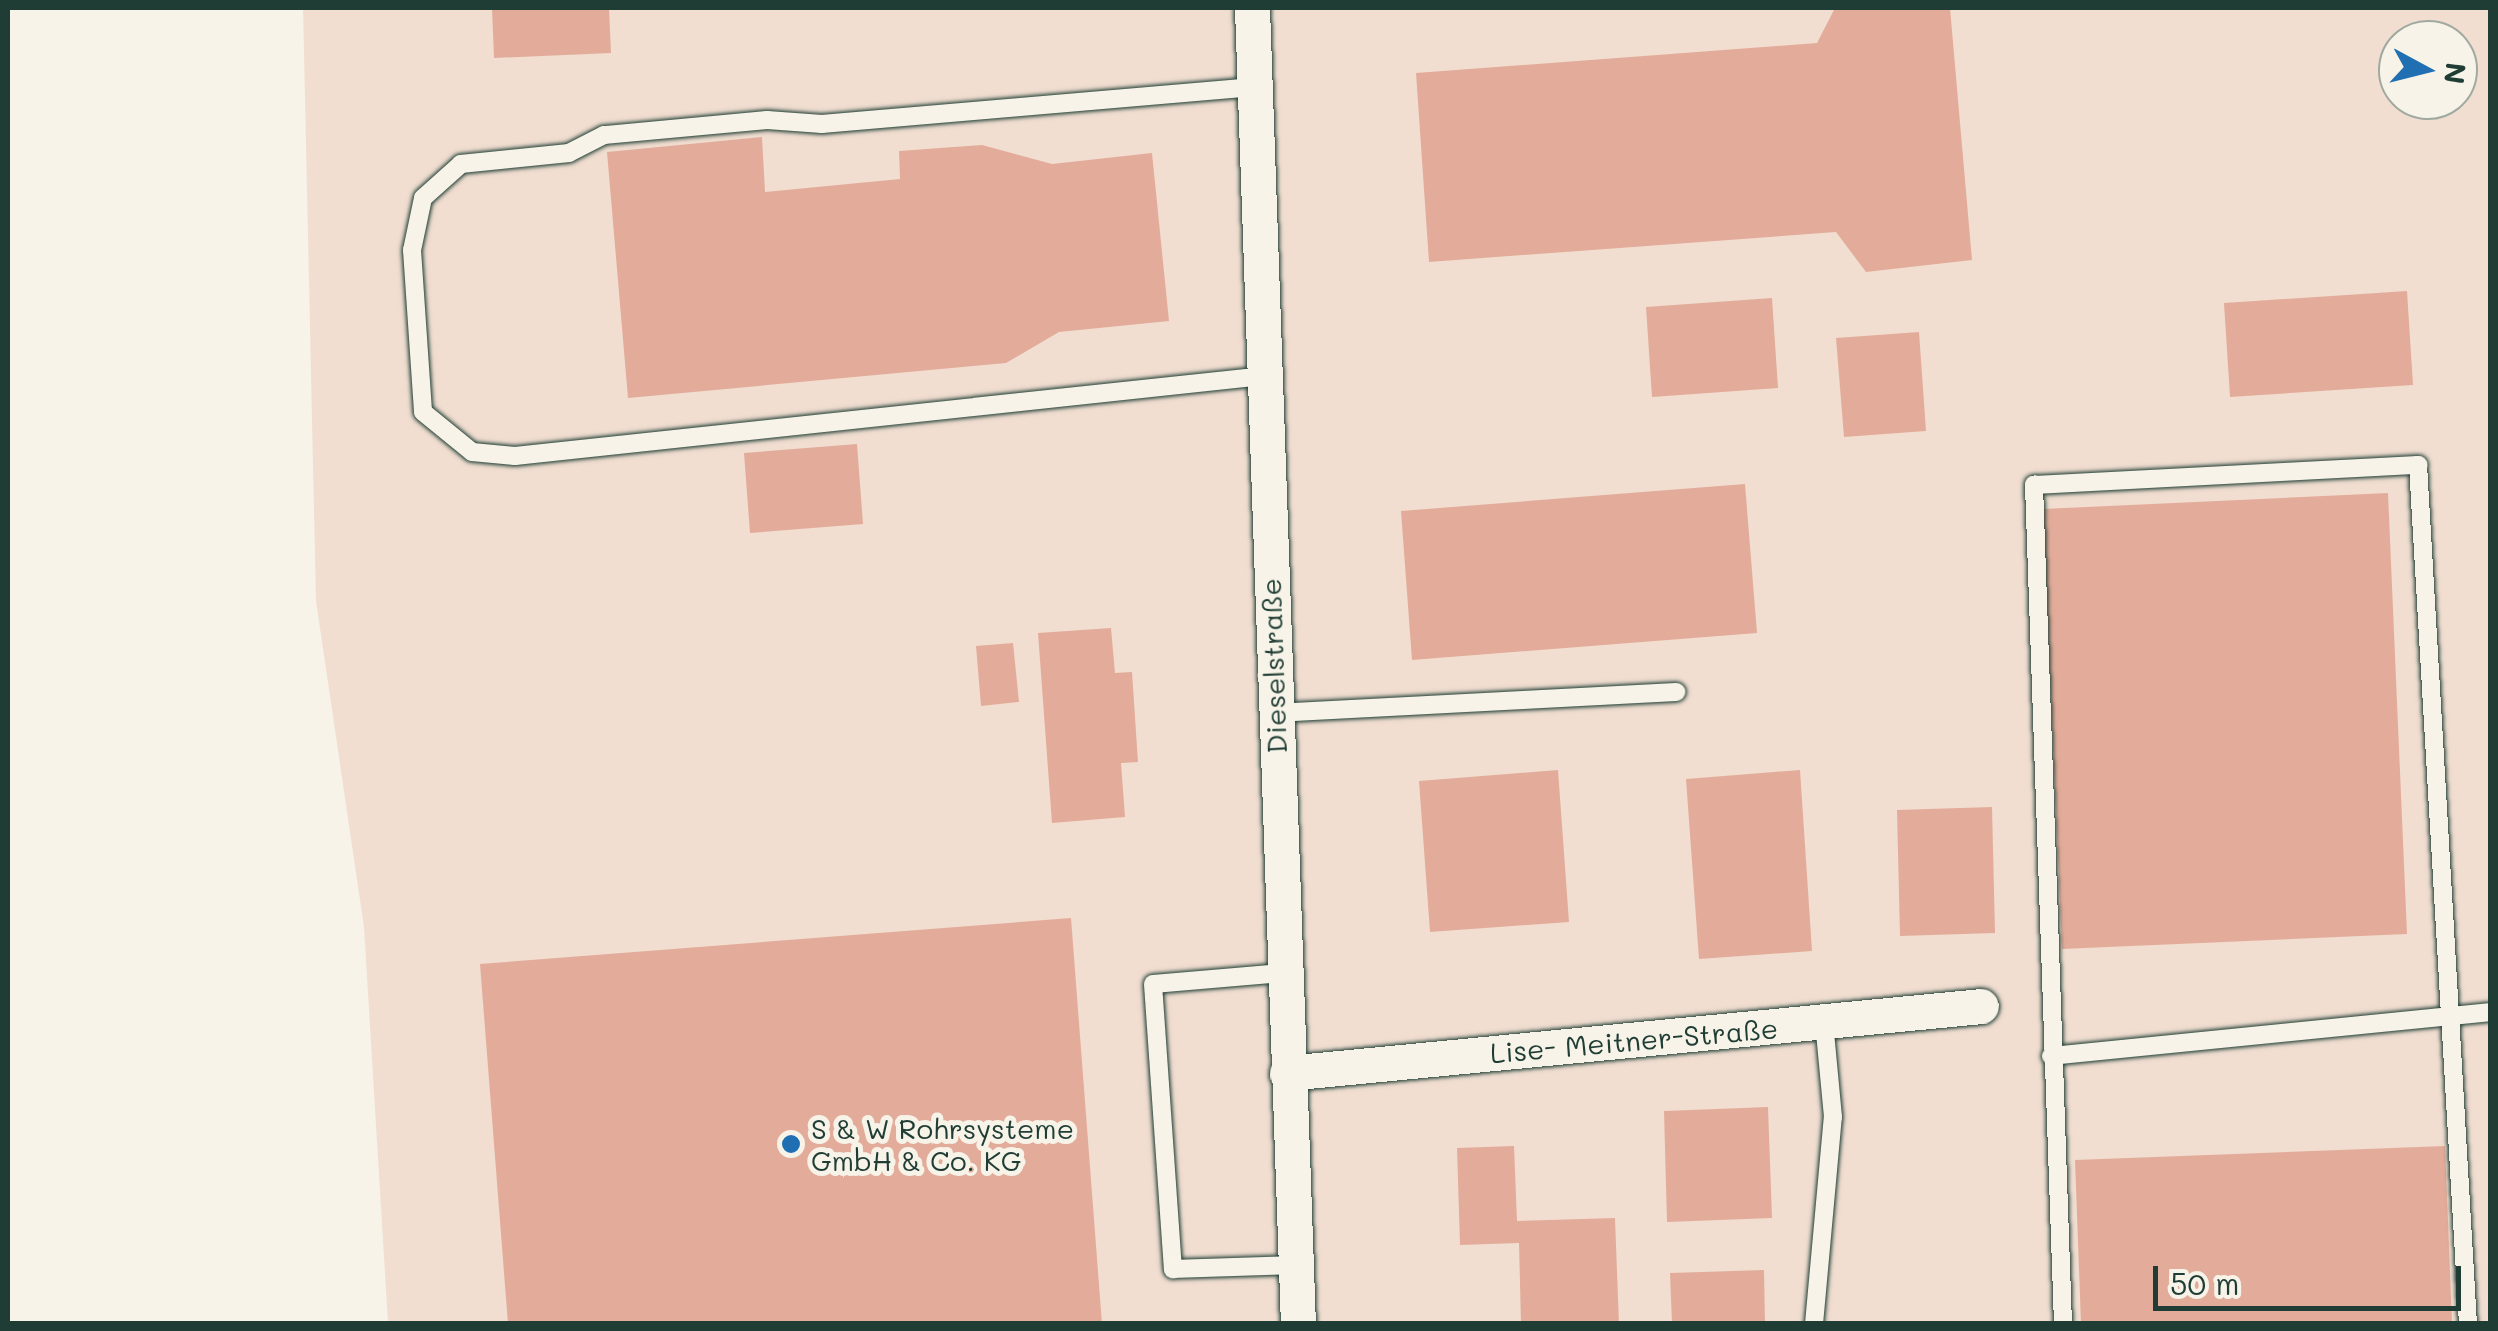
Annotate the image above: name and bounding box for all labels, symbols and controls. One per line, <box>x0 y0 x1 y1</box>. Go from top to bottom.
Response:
north arrow <box>2378 20 2478 120</box>
text: N <box>2437 61 2475 86</box>
street label: Dieselstraße <box>1253 578 1293 754</box>
street label: Lise- Meitner-Straße <box>1489 1011 1779 1069</box>
place label: S & W Rohrsysteme GmbH & Co. KG <box>811 1111 1074 1177</box>
marker: S & W Rohrsysteme GmbH & Co. KG <box>780 1133 802 1155</box>
scale bar <box>2158 1246 2466 1308</box>
text: 50 m <box>2170 1263 2240 1303</box>

